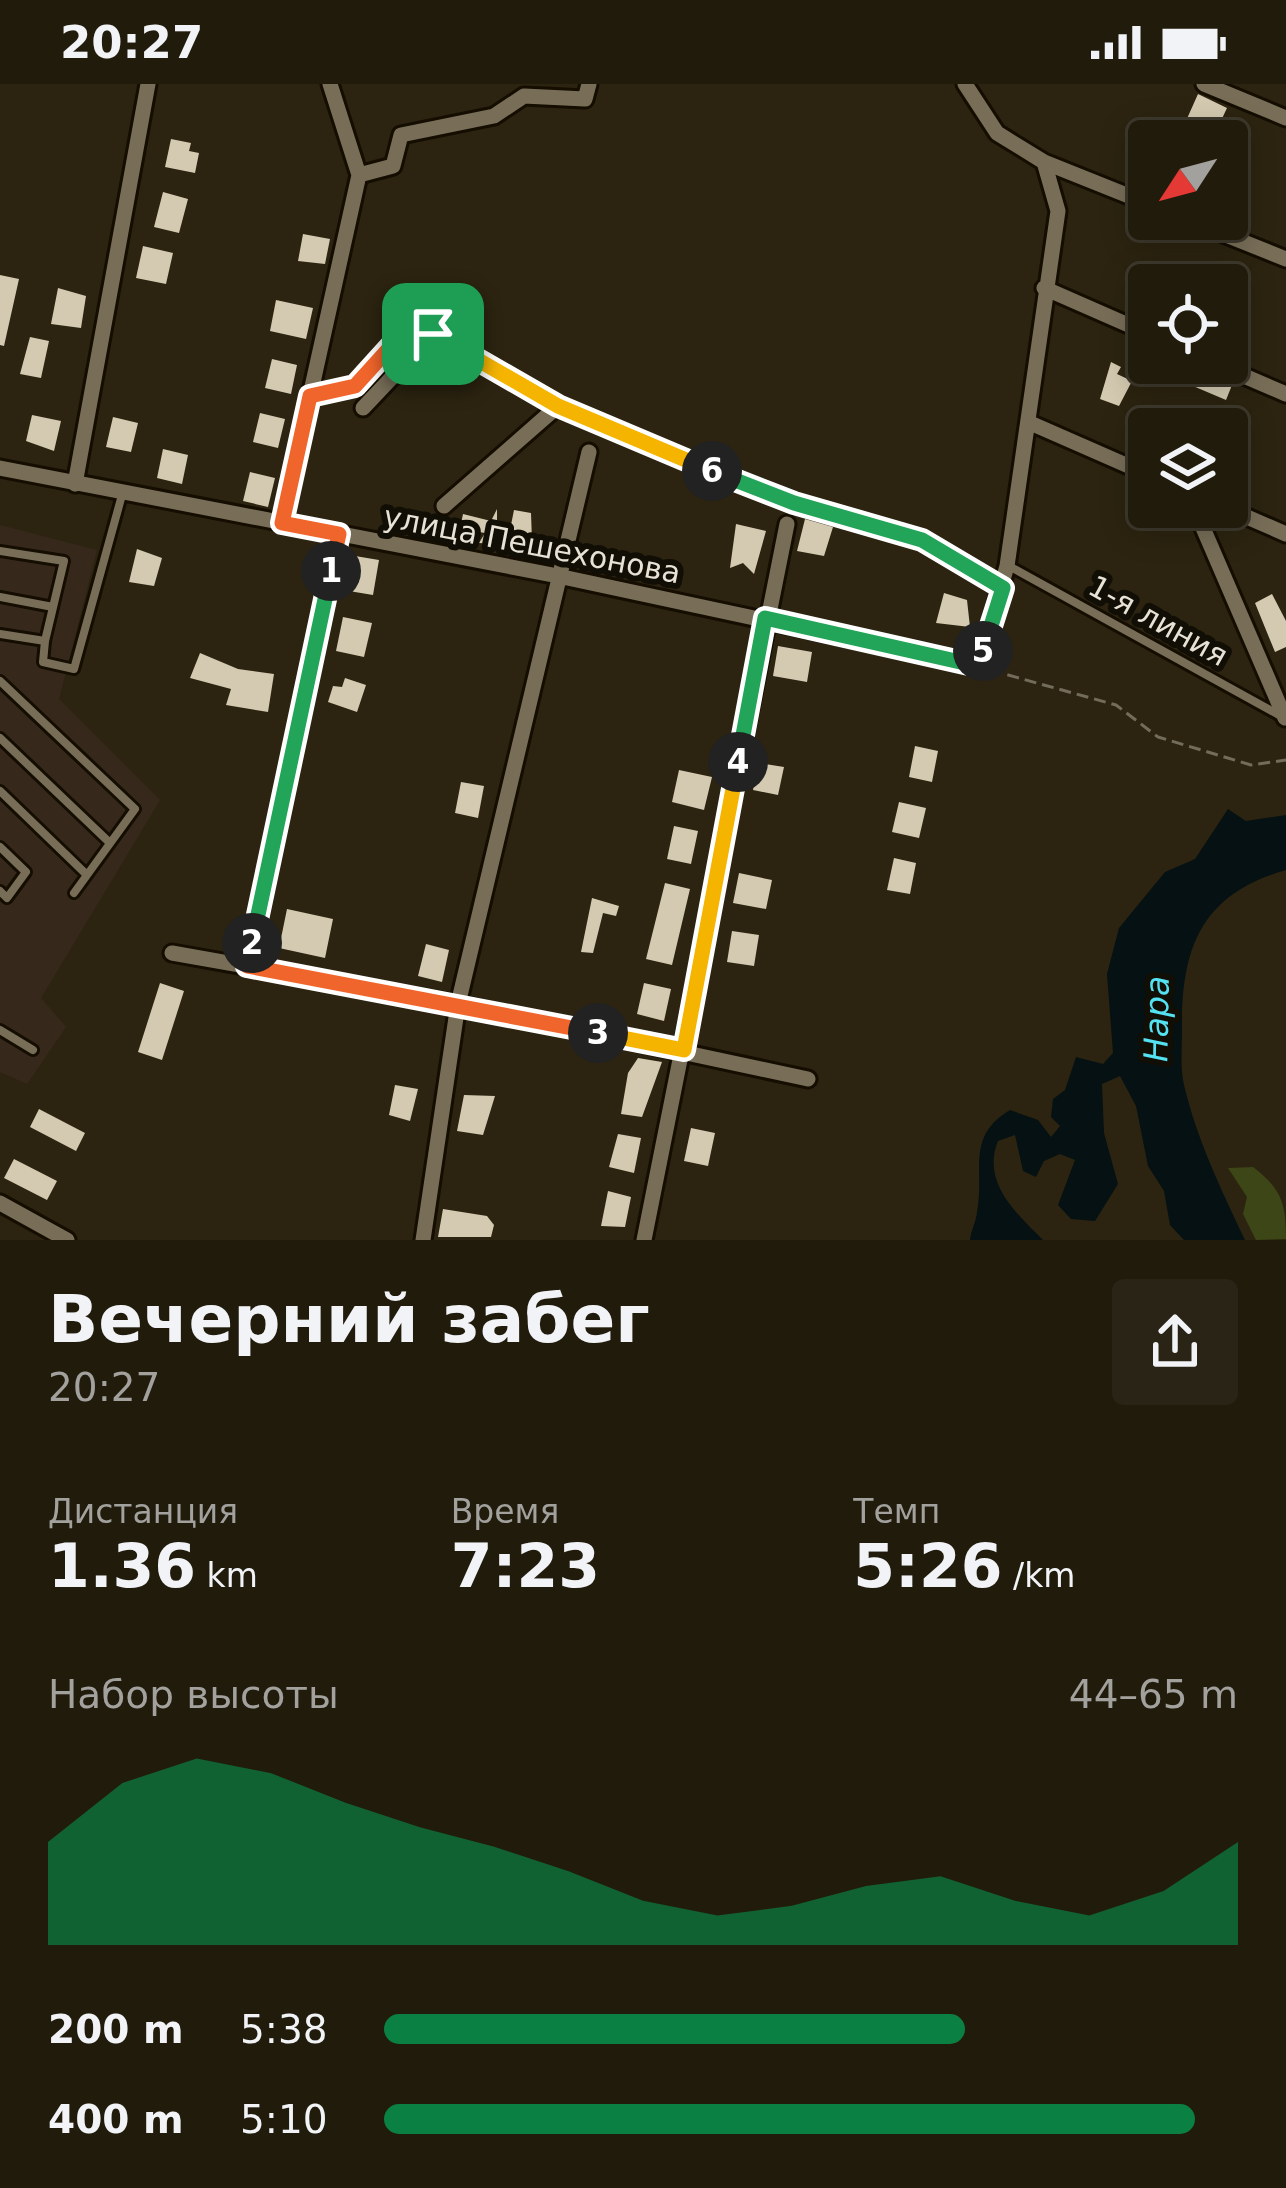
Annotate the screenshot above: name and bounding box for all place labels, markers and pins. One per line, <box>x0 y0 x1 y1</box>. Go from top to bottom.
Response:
pin <box>382 283 484 385</box>
pin: 6 <box>682 441 742 501</box>
pin: 1 <box>301 541 361 601</box>
pin: 5 <box>953 621 1013 681</box>
pin: 4 <box>708 732 768 792</box>
pin: 2 <box>222 913 282 973</box>
pin: 3 <box>568 1003 628 1063</box>

